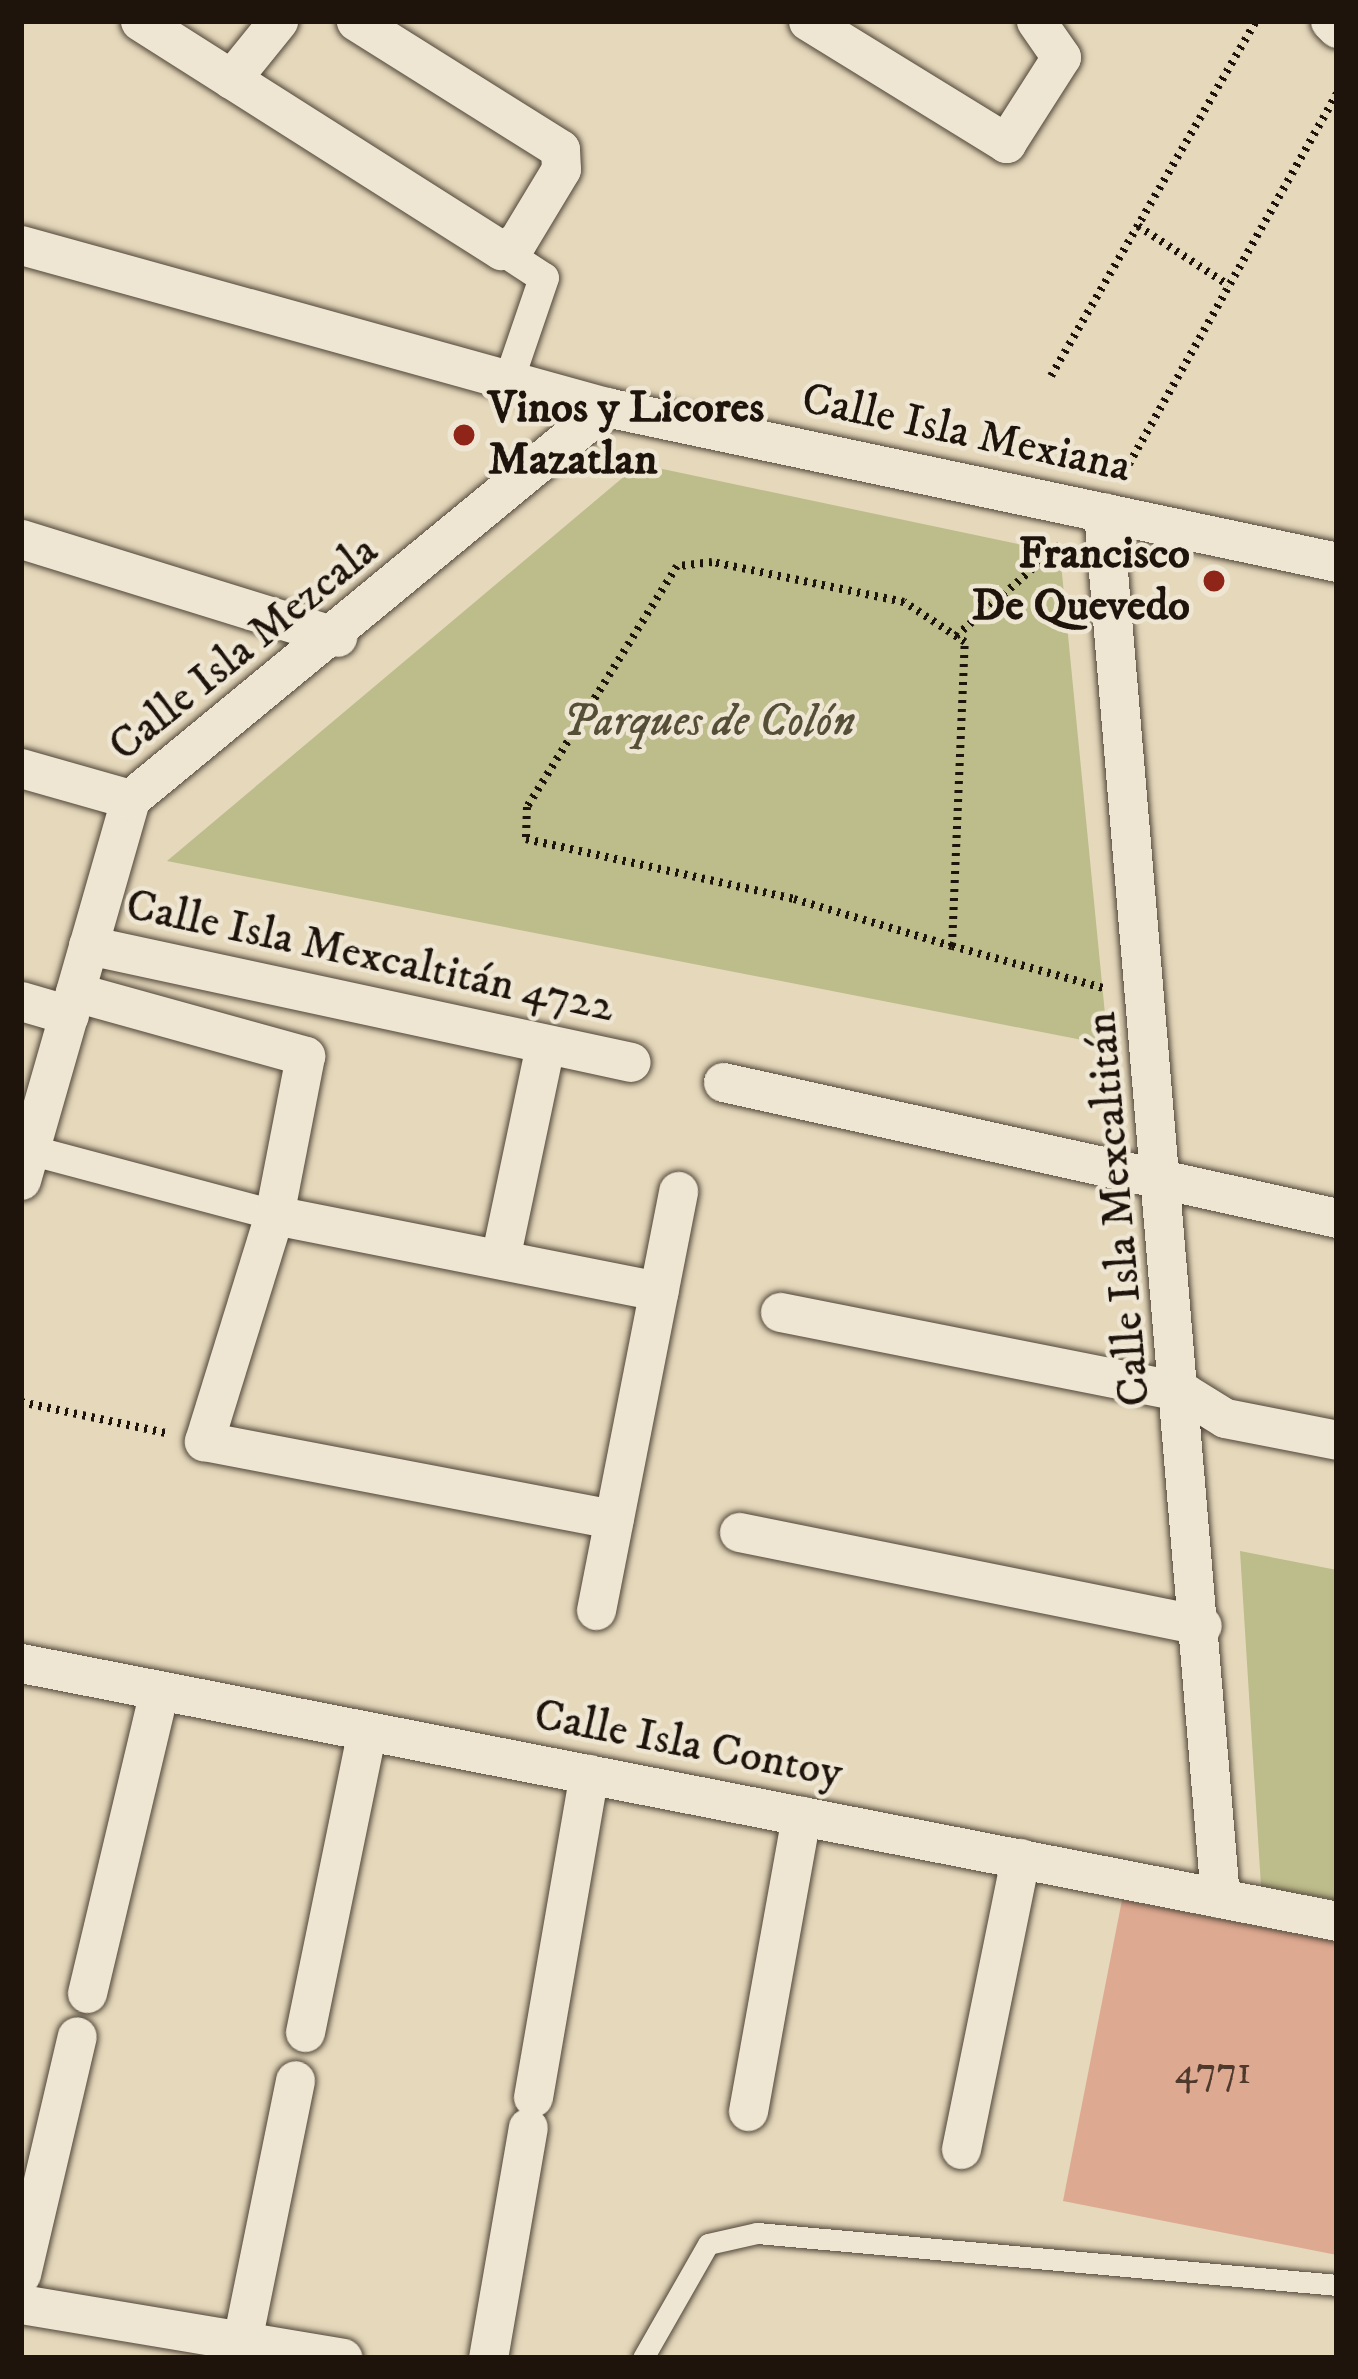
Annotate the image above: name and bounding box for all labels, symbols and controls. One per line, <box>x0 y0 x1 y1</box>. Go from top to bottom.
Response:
street label: Calle Isla Mexiana <box>797 373 1135 495</box>
place label: Vinos y Licores Mazatlan <box>488 382 764 488</box>
marker: Vinos y Licores Mazatlan <box>451 422 477 448</box>
street label: Calle Isla Mezcala <box>99 524 389 774</box>
place label: Francisco De Quevedo <box>972 528 1190 634</box>
marker: Francisco De Quevedo <box>1201 568 1227 594</box>
park label: Parques de Colón <box>563 696 855 750</box>
street label: Calle Isla Mexcaltitán 4722 <box>121 879 619 1035</box>
street label: Calle Isla Mexcaltitán <box>1075 1010 1163 1408</box>
street label: Calle Isla Contoy <box>529 1689 847 1801</box>
house number: 4771 <box>1175 2049 1251 2095</box>

